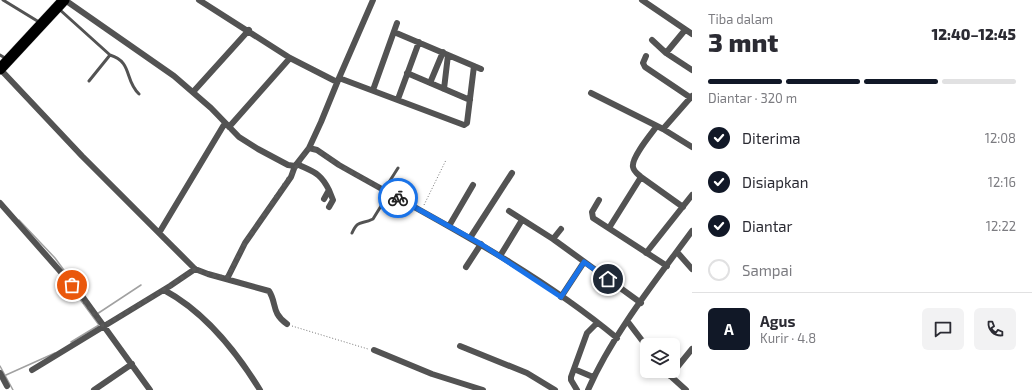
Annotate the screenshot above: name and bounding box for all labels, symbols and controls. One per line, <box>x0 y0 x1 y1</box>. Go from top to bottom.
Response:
text: Tiba dalam <box>708 11 773 27</box>
text: 12:40–12:45 <box>931 25 1016 43</box>
text: 3 mnt <box>708 26 778 57</box>
text: Diantar · 320 m <box>708 90 797 106</box>
icon: check <box>708 127 730 149</box>
text: Diterima <box>742 129 801 147</box>
text: 12:08 <box>985 130 1016 146</box>
icon: check <box>708 171 730 193</box>
text: Disiapkan <box>742 173 809 191</box>
text: 12:16 <box>988 174 1016 190</box>
courier <box>378 178 418 218</box>
icon: bike <box>387 187 409 209</box>
icon: check <box>708 215 730 237</box>
text: Diantar <box>742 217 793 235</box>
text: 12:22 <box>986 218 1016 234</box>
text: Sampai <box>742 261 792 279</box>
pin <box>591 262 625 296</box>
pin <box>55 268 89 302</box>
icon: home <box>597 268 619 290</box>
icon: bag <box>61 274 83 296</box>
button: chat <box>922 308 964 350</box>
button: phone <box>974 308 1016 350</box>
text: Agus <box>760 312 795 330</box>
text: A <box>724 320 734 338</box>
text: Kurir · 4.8 <box>760 330 816 346</box>
map controls <box>640 338 680 378</box>
button: layers <box>640 338 680 378</box>

